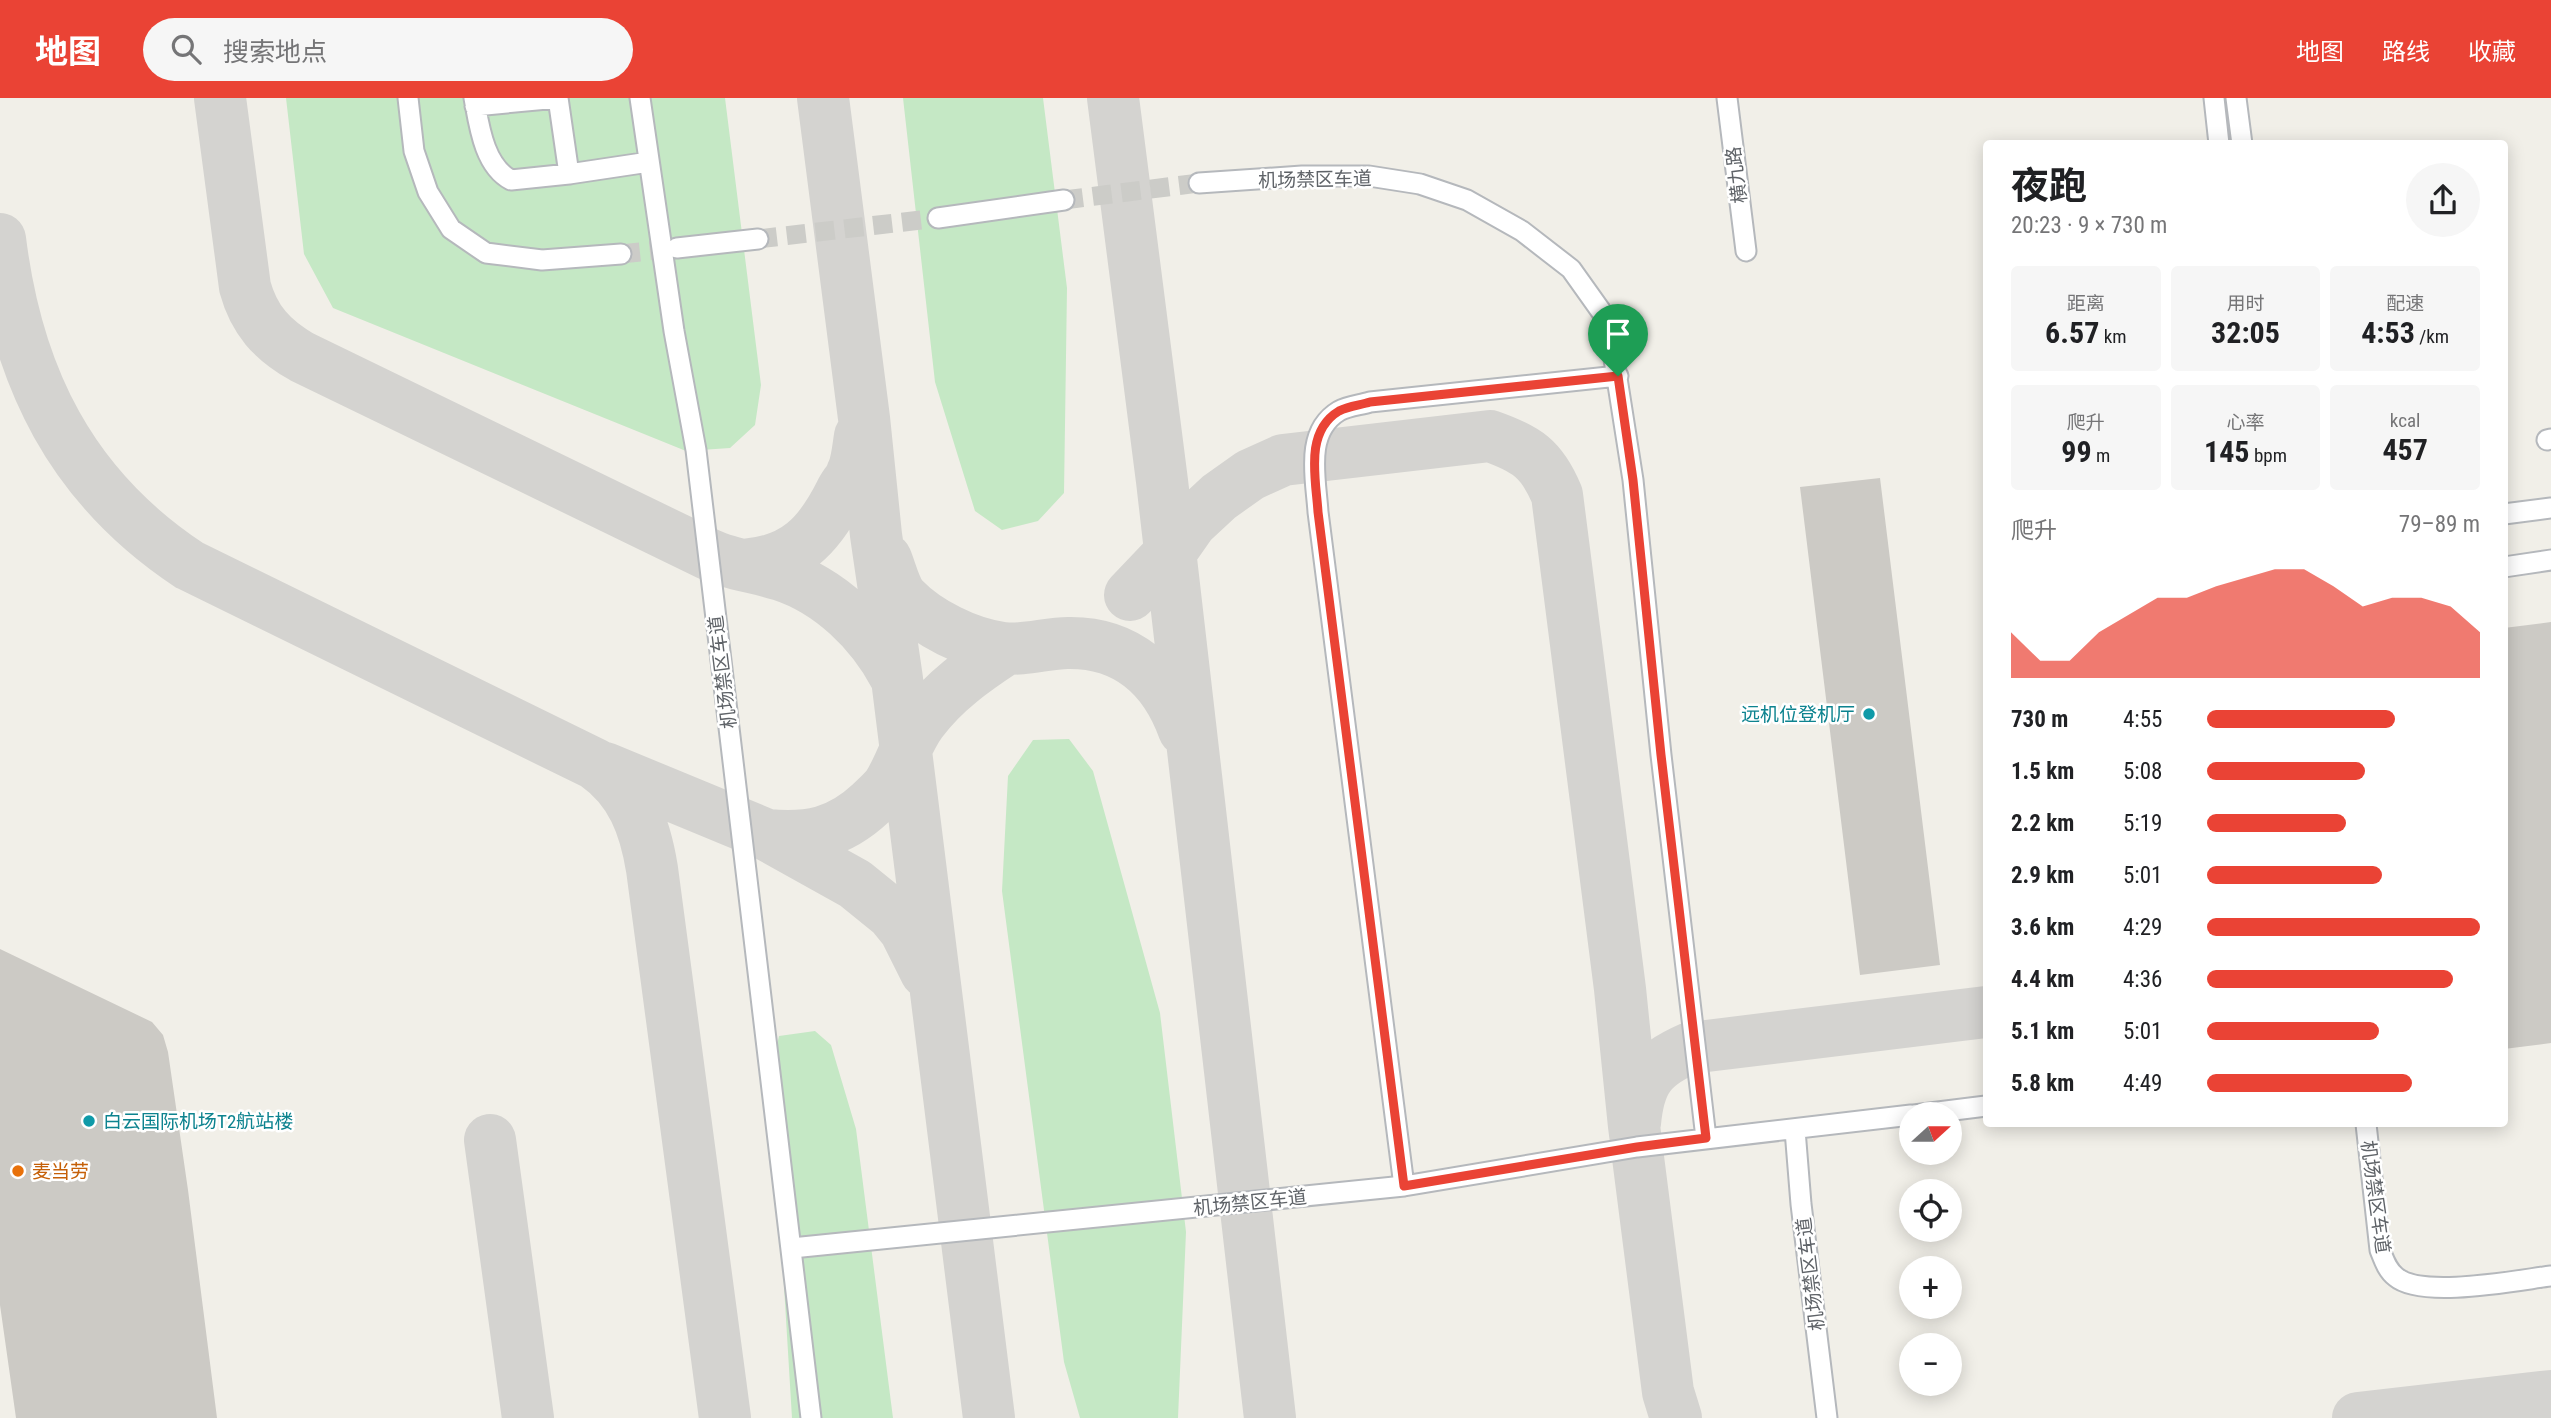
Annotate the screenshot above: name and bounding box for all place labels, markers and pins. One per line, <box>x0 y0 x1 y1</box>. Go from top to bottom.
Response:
pin <box>1588 304 1648 376</box>
place label: 远机位登机厅 <box>1741 703 1855 726</box>
marker: 远机位登机厅 <box>1861 706 1877 722</box>
place label: 白云国际机场T2航站楼 <box>103 1110 293 1133</box>
marker: 白云国际机场T2航站楼 <box>81 1113 97 1129</box>
place label: 麦当劳 <box>32 1160 89 1183</box>
marker: 麦当劳 <box>10 1163 26 1179</box>

